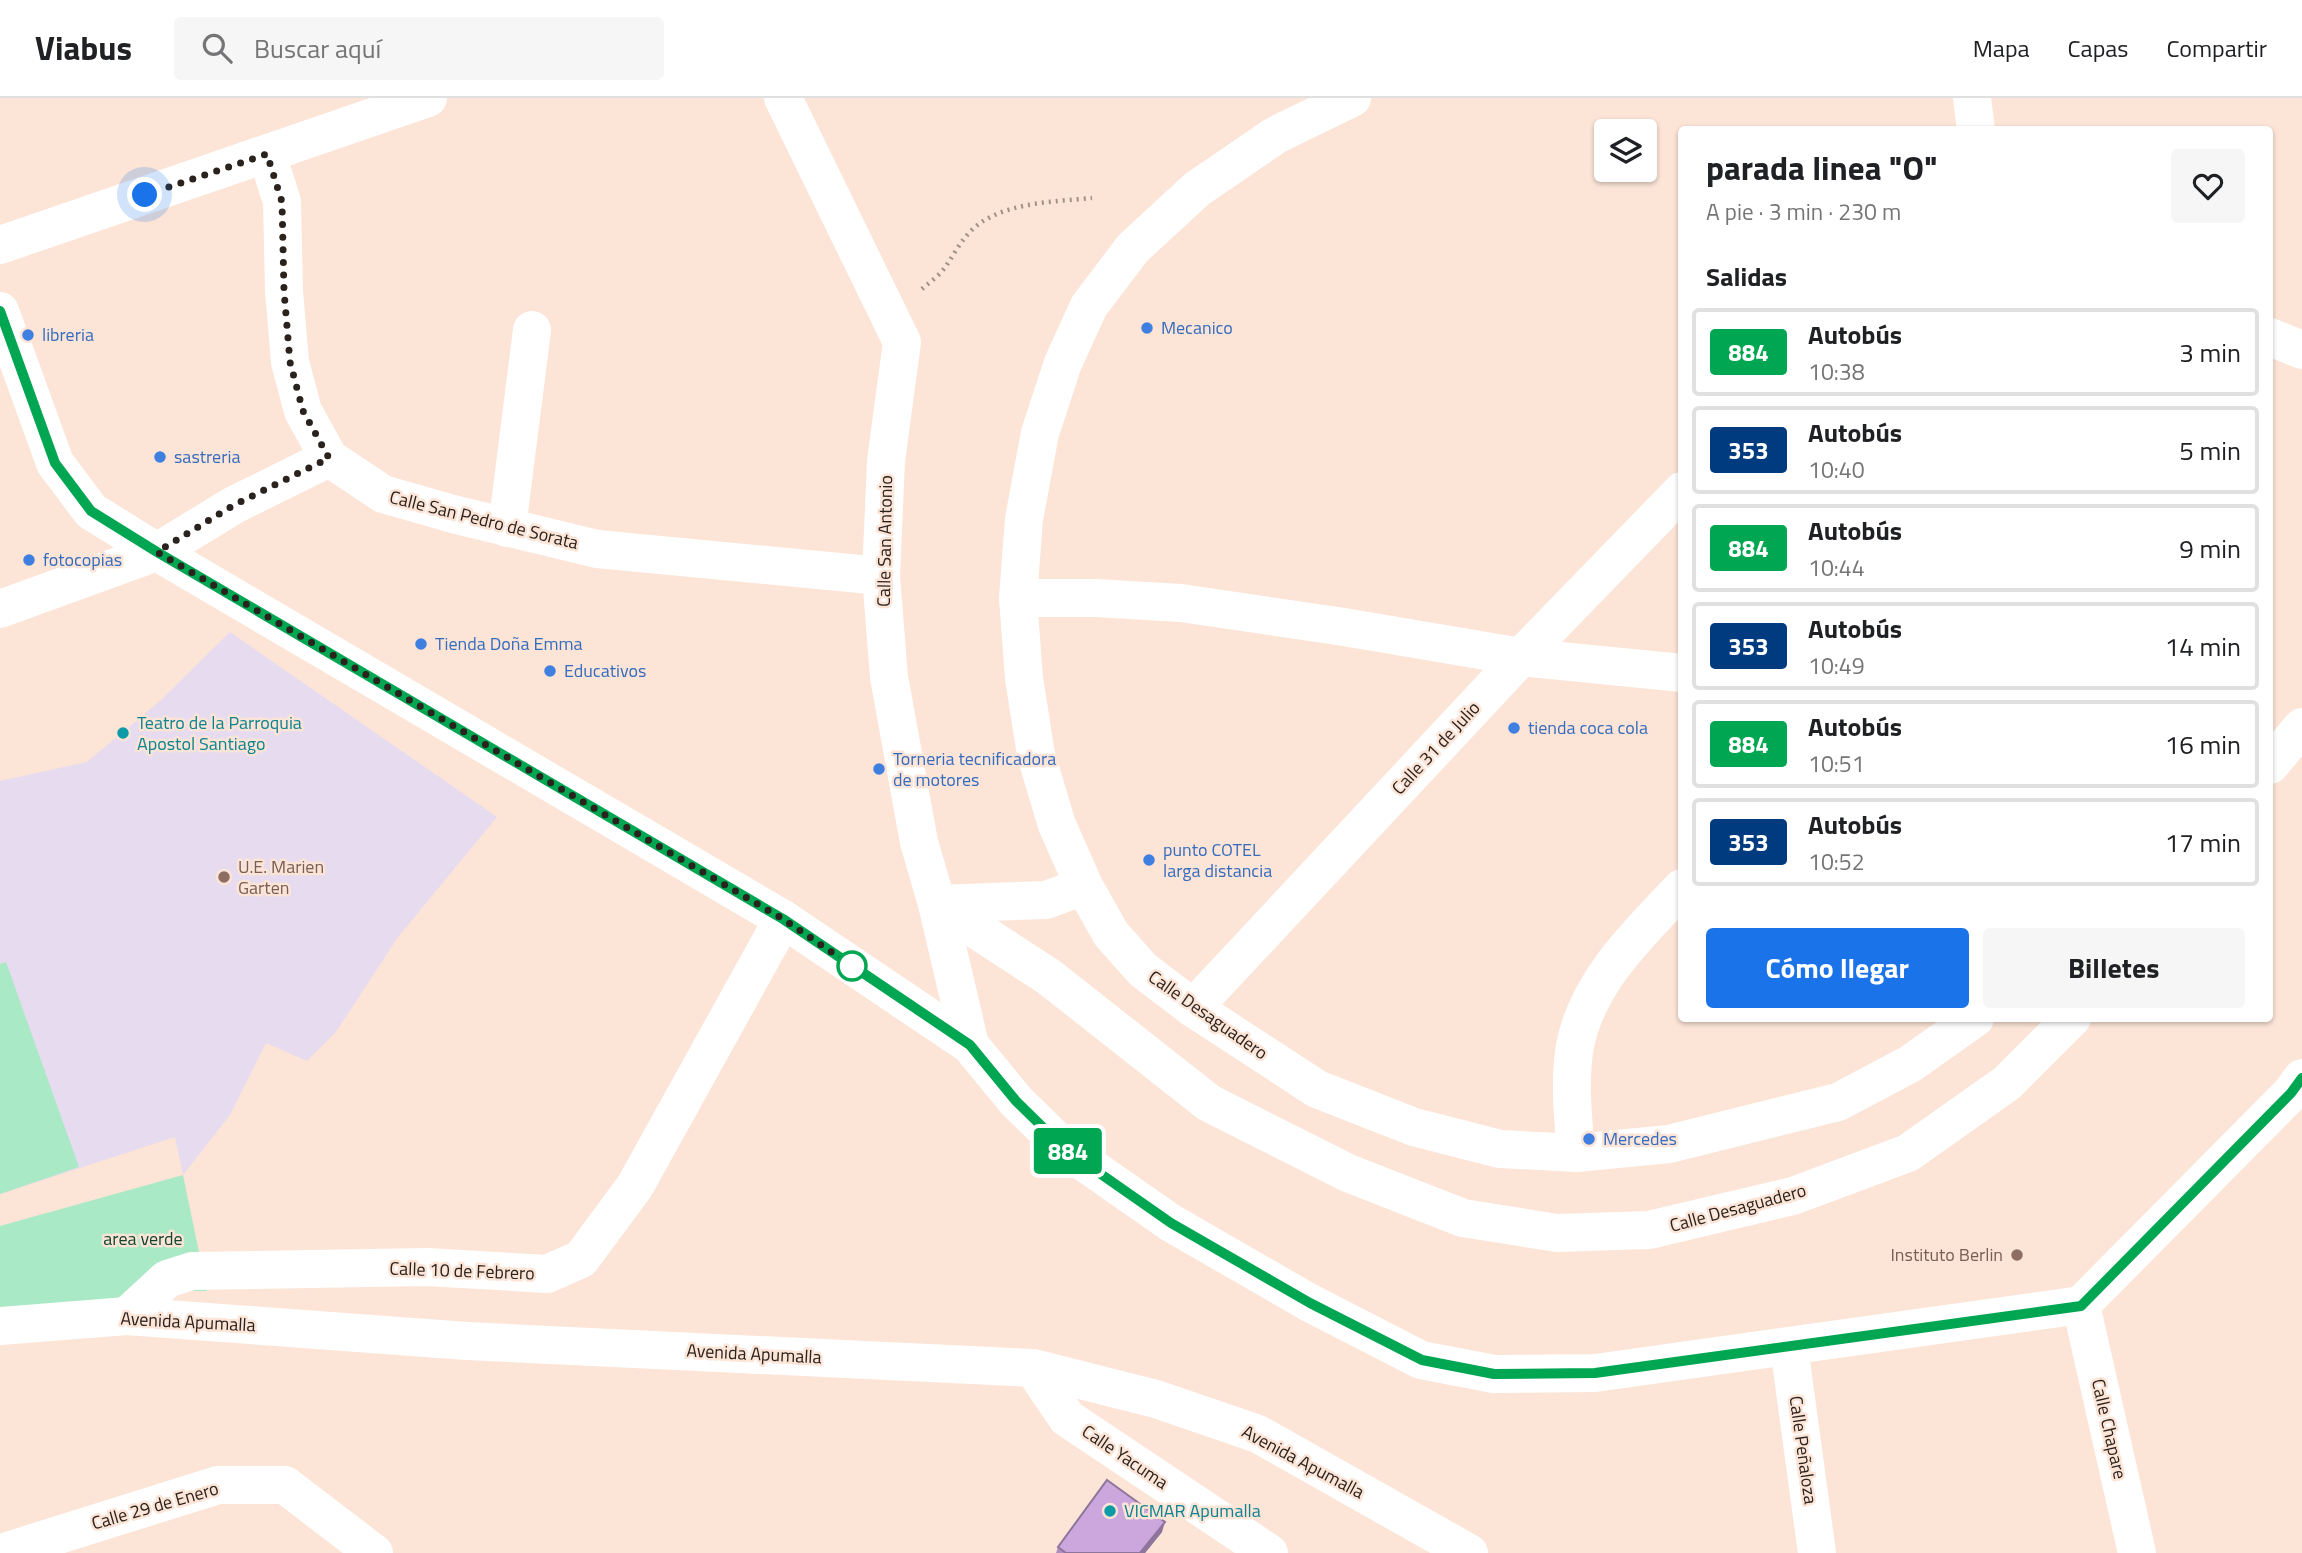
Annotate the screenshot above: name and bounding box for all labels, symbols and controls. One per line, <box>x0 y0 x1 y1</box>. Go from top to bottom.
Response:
search box <box>174 17 664 80</box>
text: Viabus <box>35 23 132 73</box>
icon: search <box>198 29 236 67</box>
text: Buscar aquí <box>254 29 381 68</box>
text: Mapa <box>1973 30 2030 66</box>
text: Capas <box>2068 30 2128 66</box>
text: Compartir <box>2166 30 2267 66</box>
map controls <box>1594 119 1657 182</box>
button: layers <box>1594 119 1657 182</box>
text: parada linea "O" <box>1706 143 1937 193</box>
button: heart <box>2171 149 2245 223</box>
your location <box>127 177 162 212</box>
text: A pie · 3 min · 230 m <box>1706 194 1901 229</box>
text: Salidas <box>1706 257 1787 296</box>
place label: Mecanico <box>1161 314 1233 341</box>
text: Autobús <box>1808 315 1902 354</box>
marker: Mecanico <box>1139 320 1155 336</box>
place label: libreria <box>42 321 94 348</box>
marker: libreria <box>20 327 36 343</box>
text: 3 min <box>2179 333 2241 372</box>
text: 884 <box>1728 334 1769 370</box>
text: 10:38 <box>1808 354 1865 389</box>
text: Autobús <box>1808 413 1902 452</box>
text: 5 min <box>2179 431 2241 470</box>
text: 353 <box>1728 432 1769 468</box>
place label: sastreria <box>174 443 240 470</box>
marker: sastreria <box>152 449 168 465</box>
text: 10:40 <box>1808 452 1865 487</box>
street label: Calle San Antonio <box>870 475 899 607</box>
street label: Calle San Pedro de Sorata <box>387 483 581 556</box>
text: Autobús <box>1808 511 1902 550</box>
text: 9 min <box>2179 529 2241 568</box>
text: 884 <box>1728 530 1769 566</box>
place label: fotocopias <box>43 546 122 573</box>
text: 10:44 <box>1808 550 1865 585</box>
marker: fotocopias <box>21 552 37 568</box>
text: Autobús <box>1808 609 1902 648</box>
text: 14 min <box>2165 627 2241 666</box>
text: 353 <box>1728 628 1769 664</box>
place label: Tienda Doña Emma <box>435 630 583 657</box>
marker: Tienda Doña Emma <box>413 636 429 652</box>
text: 10:49 <box>1808 648 1865 683</box>
place label: Educativos <box>564 657 646 684</box>
marker: Educativos <box>542 663 558 679</box>
street label: Calle 31 de Julio <box>1385 695 1486 800</box>
text: Autobús <box>1808 707 1902 746</box>
place label: Teatro de la Parroquia Apostol Santiago <box>137 709 302 757</box>
place label: tienda coca cola <box>1528 714 1648 741</box>
marker: tienda coca cola <box>1506 720 1522 736</box>
marker: Teatro de la Parroquia Apostol Santiago <box>115 725 131 741</box>
text: 16 min <box>2165 725 2241 764</box>
text: 884 <box>1728 726 1769 762</box>
place label: Torneria tecnificadora de motores <box>893 745 1056 793</box>
text: 10:51 <box>1808 746 1865 781</box>
marker: Torneria tecnificadora de motores <box>871 761 887 777</box>
text: Autobús <box>1808 805 1902 844</box>
text: 17 min <box>2165 823 2241 862</box>
text: 353 <box>1728 824 1769 860</box>
place label: punto COTEL larga distancia <box>1163 836 1272 884</box>
text: 10:52 <box>1808 844 1865 879</box>
marker: punto COTEL larga distancia <box>1141 852 1157 868</box>
place label: U.E. Marien Garten <box>238 853 324 901</box>
marker: U.E. Marien Garten <box>216 869 232 885</box>
button: Cómo llegar <box>1706 928 1969 1008</box>
button: Billetes <box>1983 928 2245 1008</box>
unlabelled marker <box>837 951 867 981</box>
street label: Calle Desaguadero <box>1143 963 1273 1066</box>
place label: Mercedes <box>1603 1125 1677 1152</box>
line badge: 884 <box>1028 1128 1108 1174</box>
marker: Mercedes <box>1581 1131 1597 1147</box>
text: 884 <box>1048 1133 1088 1169</box>
street label: Calle Desaguadero <box>1667 1176 1809 1239</box>
park label: area verde <box>103 1225 183 1252</box>
place label: Instituto Berlin <box>1890 1241 2003 1268</box>
marker: Instituto Berlin <box>2009 1247 2025 1263</box>
street label: Calle 10 de Febrero <box>389 1254 535 1287</box>
street label: Avenida Apumalla <box>120 1304 256 1339</box>
street label: Avenida Apumalla <box>686 1336 822 1371</box>
street label: Calle Chapare <box>2085 1376 2134 1482</box>
street label: Calle Peñaloza <box>1783 1394 1824 1506</box>
street label: Calle Yacuma <box>1077 1418 1174 1496</box>
street label: Avenida Apumalla <box>1237 1418 1369 1505</box>
street label: Calle 29 de Enero <box>88 1474 222 1537</box>
place label: VICMAR Apumalla <box>1124 1497 1261 1524</box>
marker: VICMAR Apumalla <box>1102 1503 1118 1519</box>

